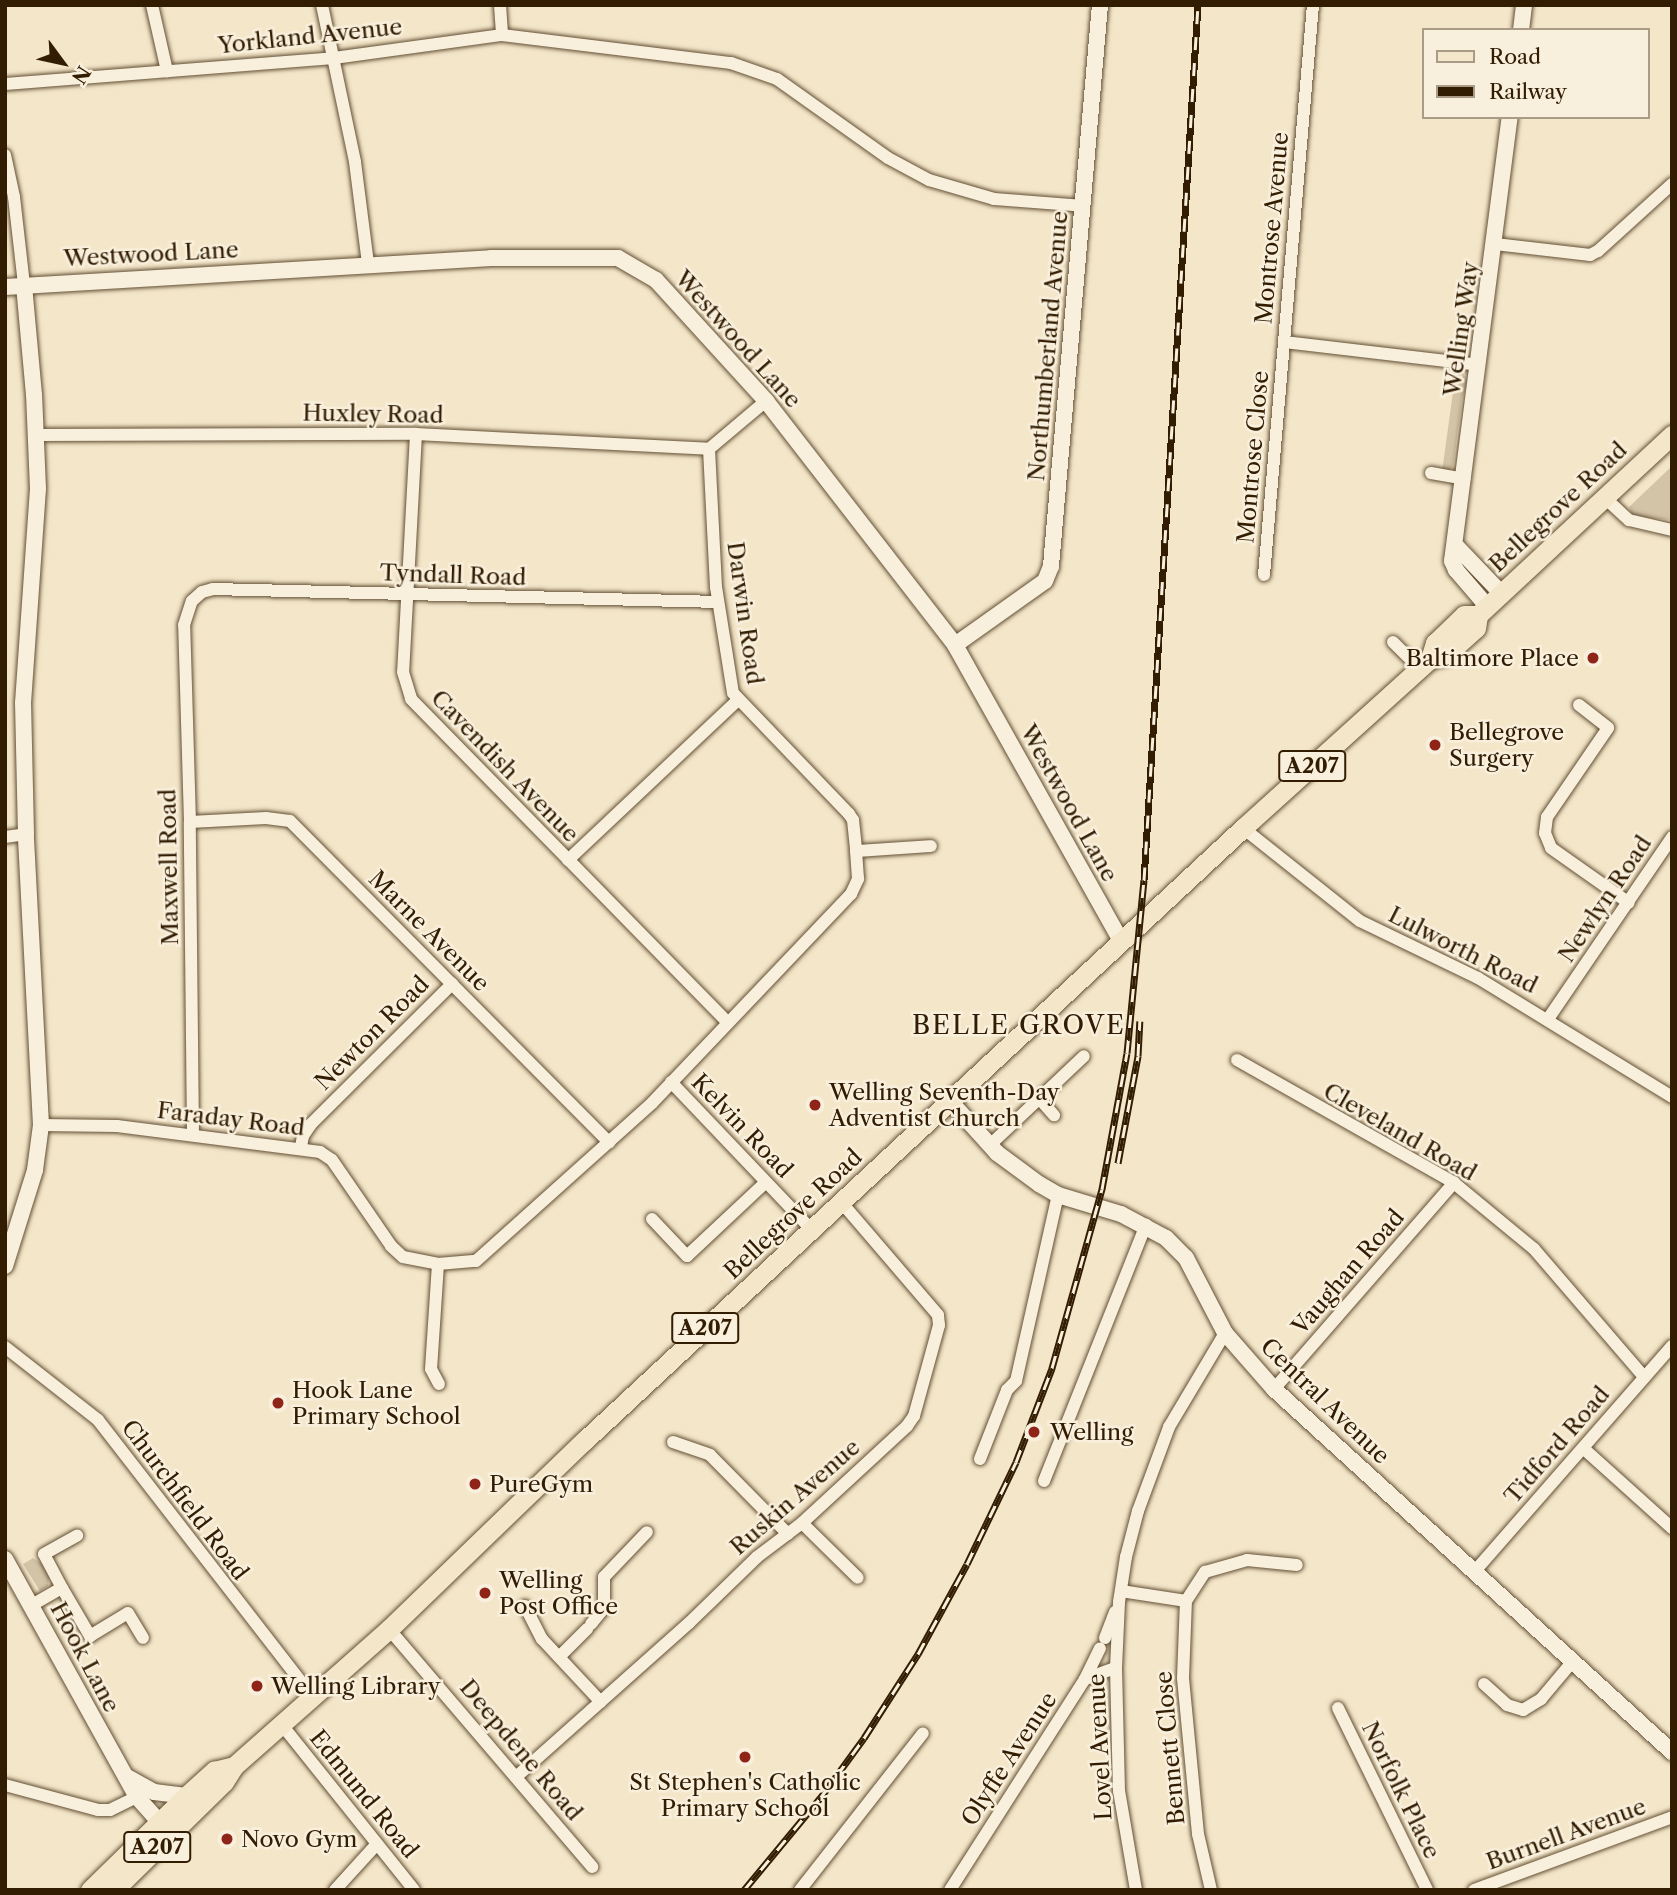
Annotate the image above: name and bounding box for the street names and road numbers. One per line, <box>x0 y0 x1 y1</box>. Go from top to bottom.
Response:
street label: Yorkland Avenue <box>216 13 404 59</box>
street label: Montrose Avenue <box>1250 130 1294 326</box>
street label: Northumberland Avenue <box>1022 209 1074 483</box>
street label: Westwood Lane <box>63 236 239 272</box>
street label: Welling Way <box>1438 259 1484 399</box>
street label: Westwood Lane <box>669 265 807 413</box>
street label: Montrose Close <box>1232 369 1274 545</box>
street label: Huxley Road <box>302 399 444 429</box>
street label: Bellegrove Road <box>1483 436 1633 578</box>
street label: Darwin Road <box>721 540 769 686</box>
street label: Tyndall Road <box>379 559 527 591</box>
street label: Cavendish Avenue <box>425 684 585 848</box>
street label: Westwood Lane <box>1014 720 1124 886</box>
road number: A207 <box>1277 748 1347 784</box>
street label: Maxwell Road <box>154 788 184 946</box>
street label: Newlyn Road <box>1553 830 1657 968</box>
street label: Marne Avenue <box>363 865 495 997</box>
street label: Lulworth Road <box>1384 901 1542 999</box>
street label: Newton Road <box>309 970 435 1096</box>
street label: Kelvin Road <box>686 1068 798 1184</box>
street label: Cleveland Road <box>1319 1077 1481 1187</box>
street label: Faraday Road <box>155 1096 307 1142</box>
street label: Bellegrove Road <box>718 1143 868 1285</box>
street label: Vaughan Road <box>1286 1204 1410 1340</box>
road number: A207 <box>670 1310 740 1346</box>
street label: Central Avenue <box>1254 1332 1396 1470</box>
street label: Tidford Road <box>1499 1381 1615 1509</box>
street label: Churchfield Road <box>116 1414 254 1586</box>
street label: Ruskin Avenue <box>724 1433 866 1561</box>
street label: Hook Lane <box>44 1597 126 1717</box>
street label: Bennett Close <box>1150 1670 1190 1826</box>
street label: Lovel Avenue <box>1082 1672 1118 1822</box>
street label: Deepdene Road <box>454 1674 588 1826</box>
street label: Olyffe Avenue <box>955 1687 1063 1831</box>
street label: Norfolk Place <box>1356 1717 1446 1863</box>
street label: Edmund Road <box>304 1724 424 1864</box>
street label: Burnell Avenue <box>1482 1792 1650 1876</box>
road number: A207 <box>122 1829 192 1864</box>

